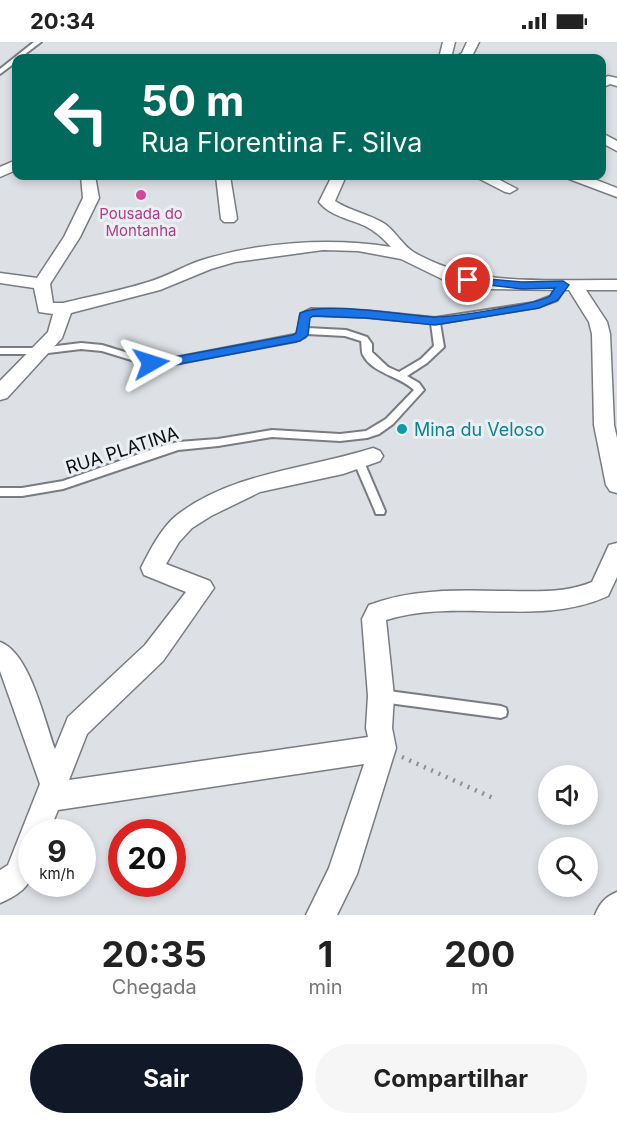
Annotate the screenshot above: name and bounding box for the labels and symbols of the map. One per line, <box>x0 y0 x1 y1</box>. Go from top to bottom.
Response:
marker: Pousada do Montanha <box>134 188 148 202</box>
place label: Pousada do Montanha <box>99 204 183 240</box>
pin <box>442 254 493 305</box>
position arrow <box>119 331 183 395</box>
place label: Mina du Veloso <box>414 419 545 440</box>
street label: RUA PLATINA <box>63 422 181 478</box>
marker: Mina du Veloso <box>395 422 409 436</box>
speed limit sign: 20 <box>108 819 186 897</box>

